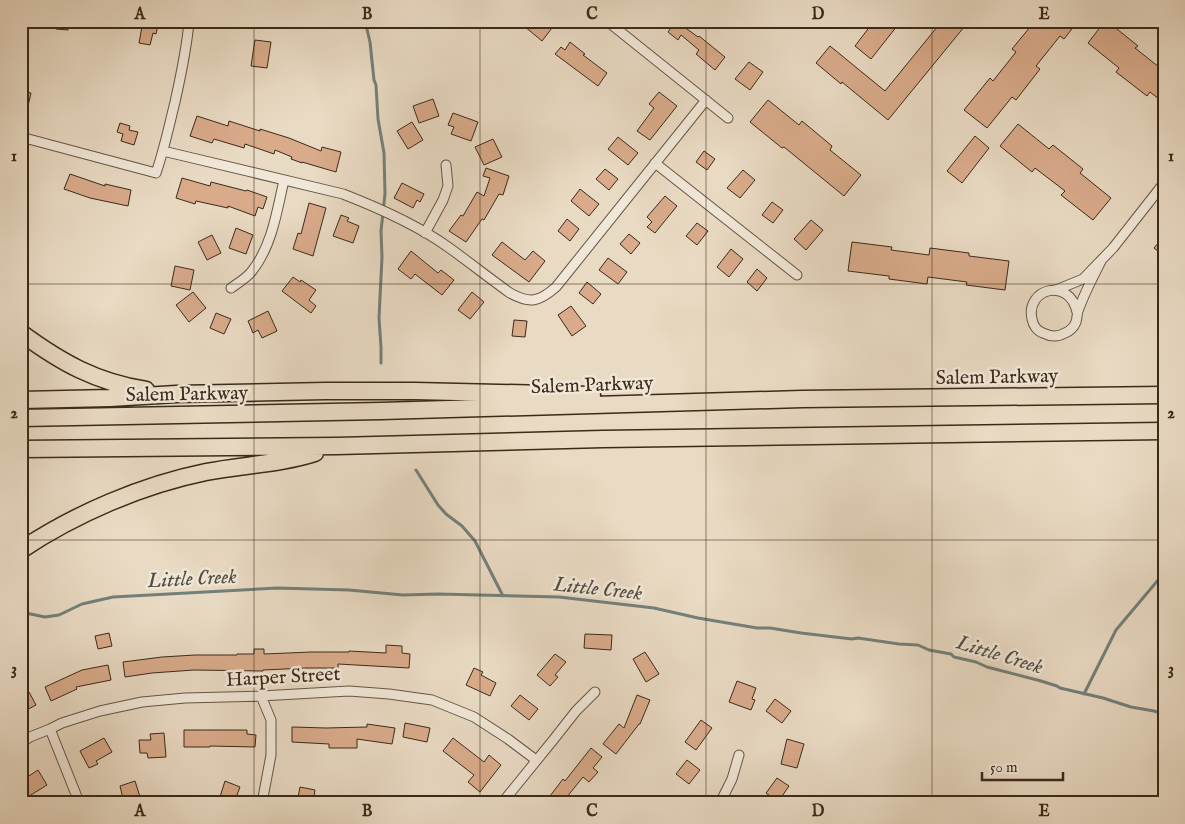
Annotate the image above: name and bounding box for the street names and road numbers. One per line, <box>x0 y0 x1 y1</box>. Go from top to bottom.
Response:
street label: Salem Parkway <box>936 364 1059 391</box>
street label: Salem Parkway <box>530 371 654 400</box>
street label: Salem Parkway <box>126 381 249 408</box>
street label: Harper Street <box>225 662 341 693</box>

